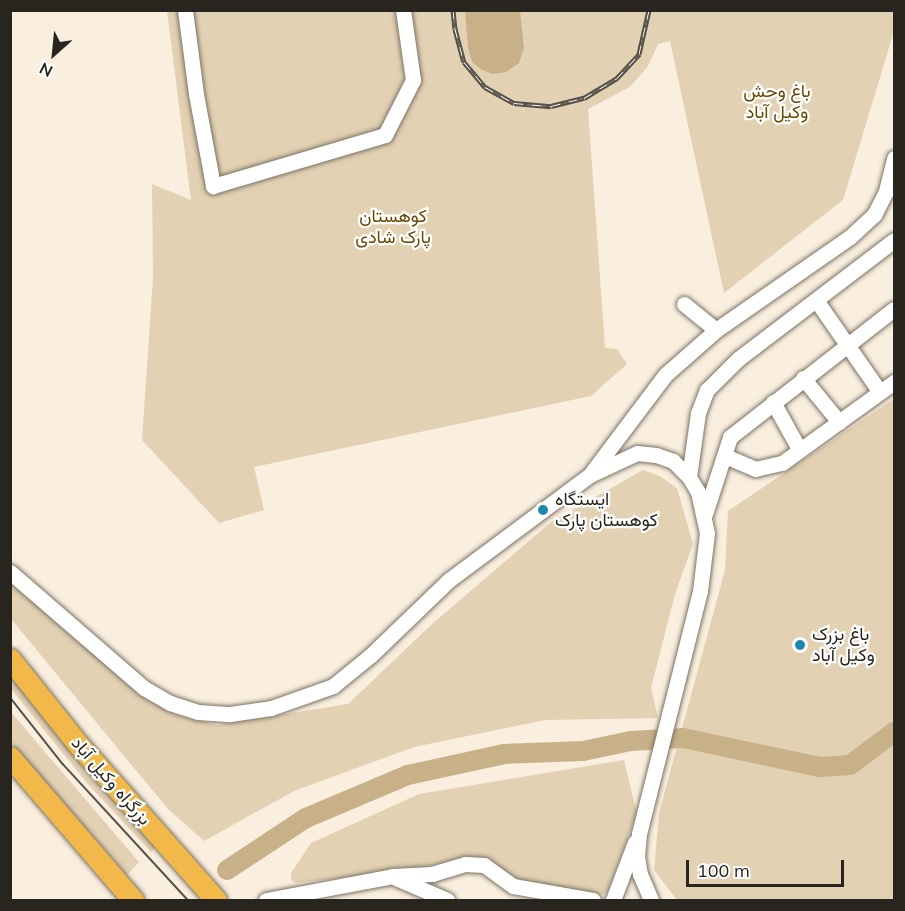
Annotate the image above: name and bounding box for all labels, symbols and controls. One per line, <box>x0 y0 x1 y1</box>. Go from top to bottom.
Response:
north arrow <box>24 24 84 84</box>
text: N <box>36 58 56 82</box>
park label: باغ وحش وکیل آباد <box>743 81 811 124</box>
park label: کوهستان پارک شادی <box>355 206 431 248</box>
place label: ایستگاه کوهستان پارک <box>555 489 658 532</box>
marker: ایستگاه کوهستان پارک <box>536 503 550 517</box>
place label: باغ بزرک وکیل آباد <box>812 624 875 666</box>
marker: باغ بزرک وکیل آباد <box>793 638 807 652</box>
street label: بزرگراه وکیل آباد <box>67 732 155 830</box>
scale bar <box>689 848 846 886</box>
text: 100 m <box>697 859 750 882</box>

